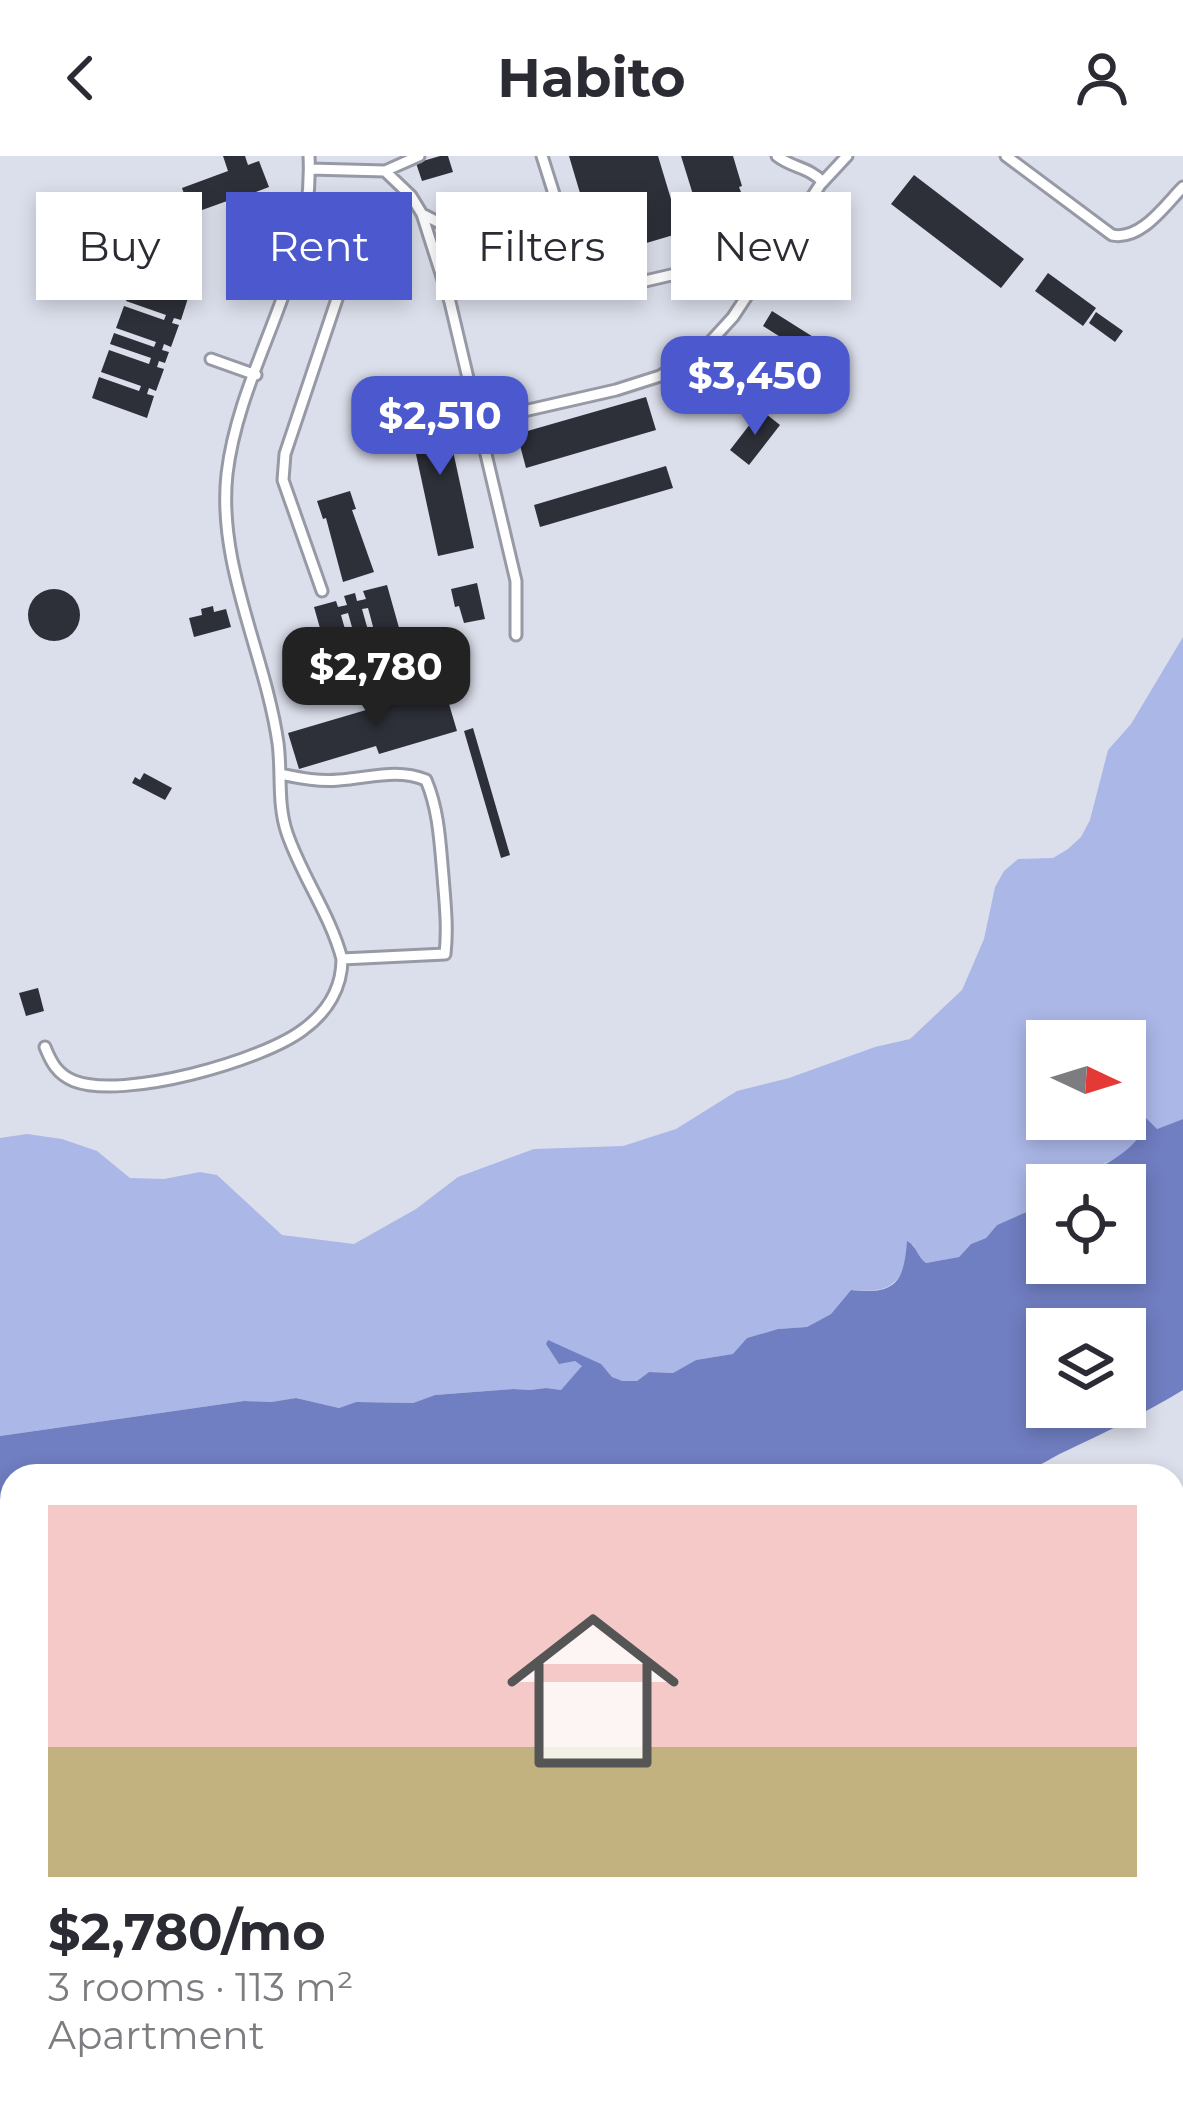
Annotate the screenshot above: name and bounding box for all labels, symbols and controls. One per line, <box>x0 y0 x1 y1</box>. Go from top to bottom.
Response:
icon: back <box>48 45 114 111</box>
text: Habito <box>497 45 686 111</box>
icon: person <box>1069 45 1135 111</box>
chip: Buy <box>36 192 202 300</box>
chip: Rent <box>226 192 412 300</box>
chip: Filters <box>436 192 647 300</box>
chip: New <box>671 192 851 300</box>
pin: $3,450 <box>657 336 853 438</box>
text: $3,450 <box>688 351 822 399</box>
pin: $2,510 <box>342 376 538 478</box>
text: $2,510 <box>378 391 502 439</box>
pin: $2,780 <box>278 627 474 729</box>
text: $2,780 <box>309 642 443 690</box>
north arrow <box>1026 1020 1146 1140</box>
map controls <box>1026 1020 1146 1428</box>
button: locate <box>1026 1164 1146 1284</box>
button: layers <box>1026 1308 1146 1428</box>
icon: home <box>485 1583 701 1799</box>
text: $2,780/mo <box>48 1901 326 1963</box>
text: 3 rooms · 113 m² <box>48 1963 353 2011</box>
text: Apartment <box>48 2011 264 2059</box>

